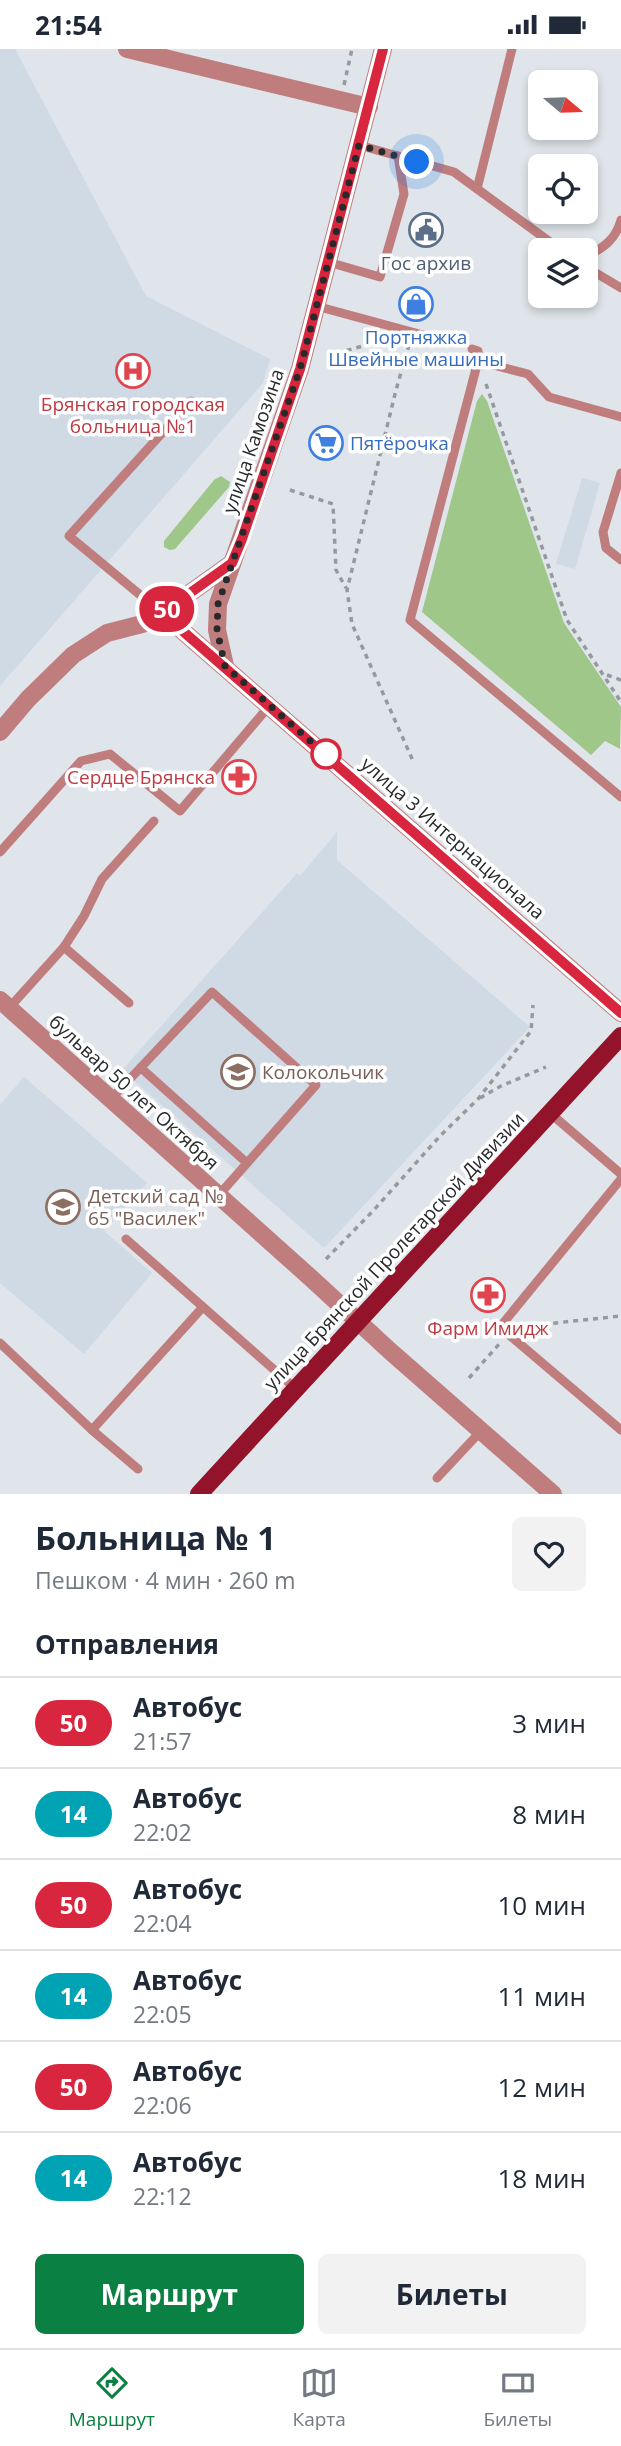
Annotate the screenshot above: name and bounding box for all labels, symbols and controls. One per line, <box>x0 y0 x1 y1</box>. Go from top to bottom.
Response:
text: 21:54 <box>35 7 102 43</box>
north arrow <box>528 70 598 140</box>
map controls <box>528 70 598 308</box>
your location <box>399 144 434 179</box>
button: locate <box>528 154 598 224</box>
public building icon: Гос архив <box>407 211 445 249</box>
button: layers <box>528 238 598 308</box>
place label: Гос архив <box>381 250 471 276</box>
shop icon: Портняжка Швейные машины <box>397 285 435 323</box>
place label: Портняжка Швейные машины <box>328 324 504 372</box>
hospital icon: Брянская городская больница №1 <box>114 352 152 390</box>
street label: улица Камозина <box>216 365 290 517</box>
place label: Брянская городская больница №1 <box>41 391 225 439</box>
supermarket icon: Пятёрочка <box>307 424 345 462</box>
place label: Пятёрочка <box>350 430 449 456</box>
line badge: 50 <box>136 586 198 632</box>
text: 50 <box>153 592 181 625</box>
unlabelled marker <box>311 739 341 769</box>
street label: улица 3 Интернационала <box>356 751 550 925</box>
pharmacy icon: Сердце Брянска <box>220 758 258 796</box>
place label: Сердце Брянска <box>67 764 215 790</box>
street label: бульвар 50 лет Октября <box>43 1009 225 1175</box>
school or university icon: Колокольчик <box>219 1053 257 1091</box>
place label: Колокольчик <box>262 1059 384 1085</box>
street label: улица Брянской Пролетарской Дивизии <box>258 1106 530 1396</box>
place label: Детский сад № 65 "Василек" <box>88 1183 224 1231</box>
school or university icon: Детский сад № 65 "Василек" <box>44 1188 82 1226</box>
pharmacy icon: Фарм Имидж <box>469 1276 507 1314</box>
place label: Фарм Имидж <box>427 1315 549 1341</box>
text: Больница № 1 <box>35 1515 276 1560</box>
button: heart <box>512 1517 586 1591</box>
text: Пешком · 4 мин · 260 m <box>35 1564 296 1596</box>
text: Отправления <box>35 1626 219 1662</box>
text: Автобус <box>133 1689 242 1725</box>
text: 3 мин <box>512 1705 586 1741</box>
text: 50 <box>60 1706 87 1739</box>
text: 21:57 <box>133 1725 192 1757</box>
text: Автобус <box>133 1780 242 1816</box>
text: 8 мин <box>512 1796 586 1832</box>
text: 14 <box>60 1797 87 1830</box>
text: 22:02 <box>133 1816 192 1848</box>
text: Автобус <box>133 1871 242 1907</box>
text: 10 мин <box>497 1887 586 1923</box>
text: 50 <box>60 1888 87 1921</box>
text: 22:04 <box>133 1907 192 1939</box>
text: Автобус <box>133 1962 242 1998</box>
text: 11 мин <box>497 1978 586 2014</box>
text: 14 <box>60 1979 87 2012</box>
text: 22:05 <box>133 1998 192 2030</box>
text: Автобус <box>133 2053 242 2089</box>
text: 12 мин <box>497 2069 586 2105</box>
text: 50 <box>60 2070 87 2103</box>
text: 22:06 <box>133 2089 192 2121</box>
text: Автобус <box>133 2144 242 2180</box>
text: 18 мин <box>497 2160 586 2196</box>
text: 14 <box>60 2161 87 2194</box>
text: 22:12 <box>133 2180 192 2212</box>
button: Маршрут <box>35 2254 304 2334</box>
button: Билеты <box>318 2254 586 2334</box>
tab: Маршрут <box>69 2364 155 2432</box>
tab: Карта <box>293 2364 346 2432</box>
tab: Билеты <box>483 2364 552 2432</box>

